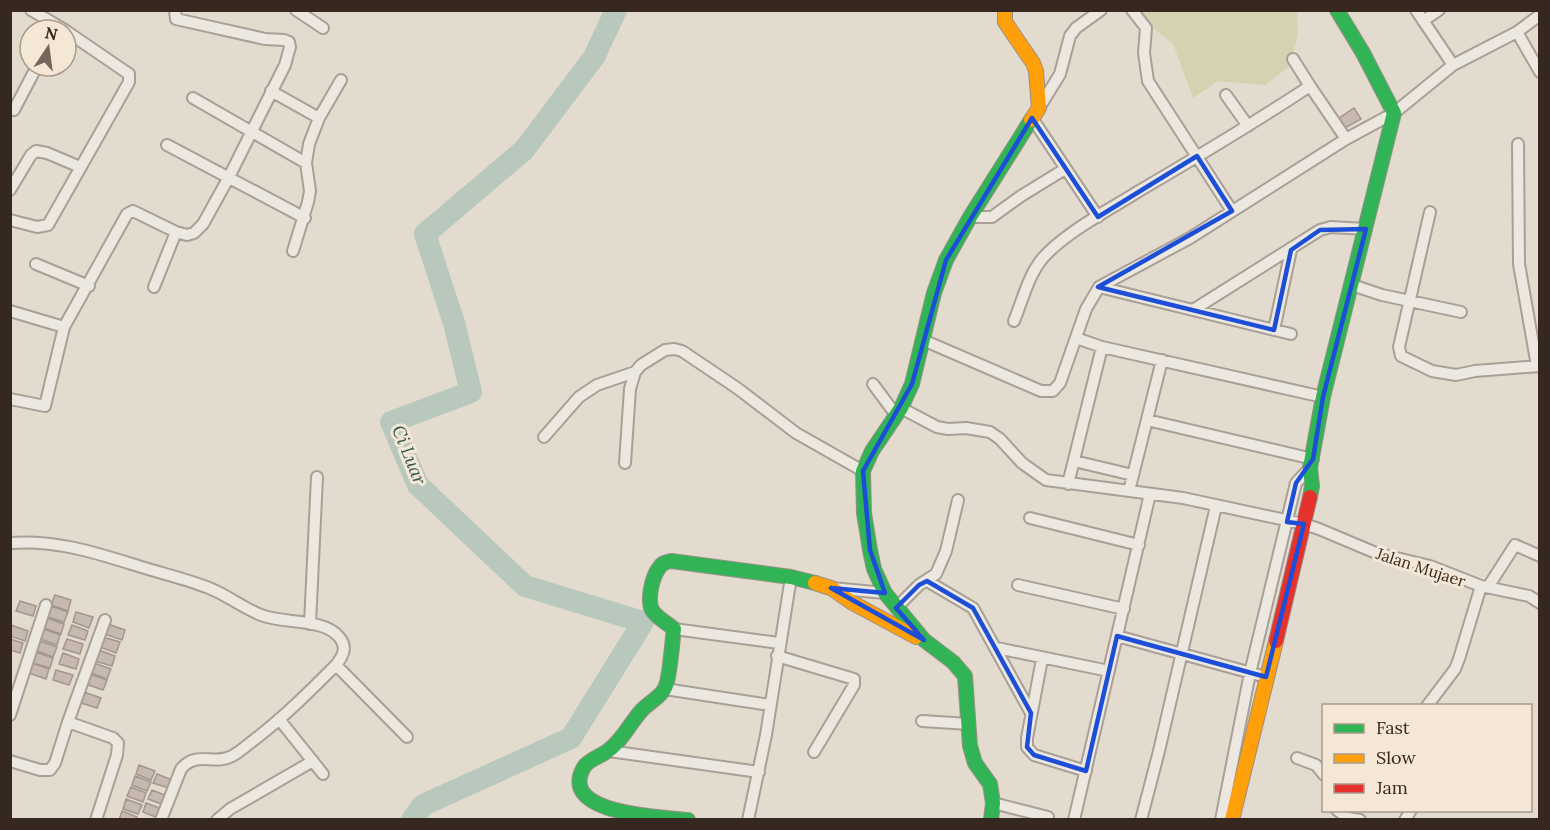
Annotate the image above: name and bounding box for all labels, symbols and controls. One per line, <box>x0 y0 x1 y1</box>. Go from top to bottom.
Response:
north arrow <box>18 18 78 78</box>
text: N <box>43 22 60 45</box>
water label: Ci Luar <box>387 422 432 489</box>
street label: Jalan Mujaer <box>1373 543 1468 591</box>
legend <box>1322 704 1532 812</box>
text: Fast <box>1376 716 1410 739</box>
text: Slow <box>1376 746 1416 769</box>
text: Jam <box>1375 776 1408 799</box>

